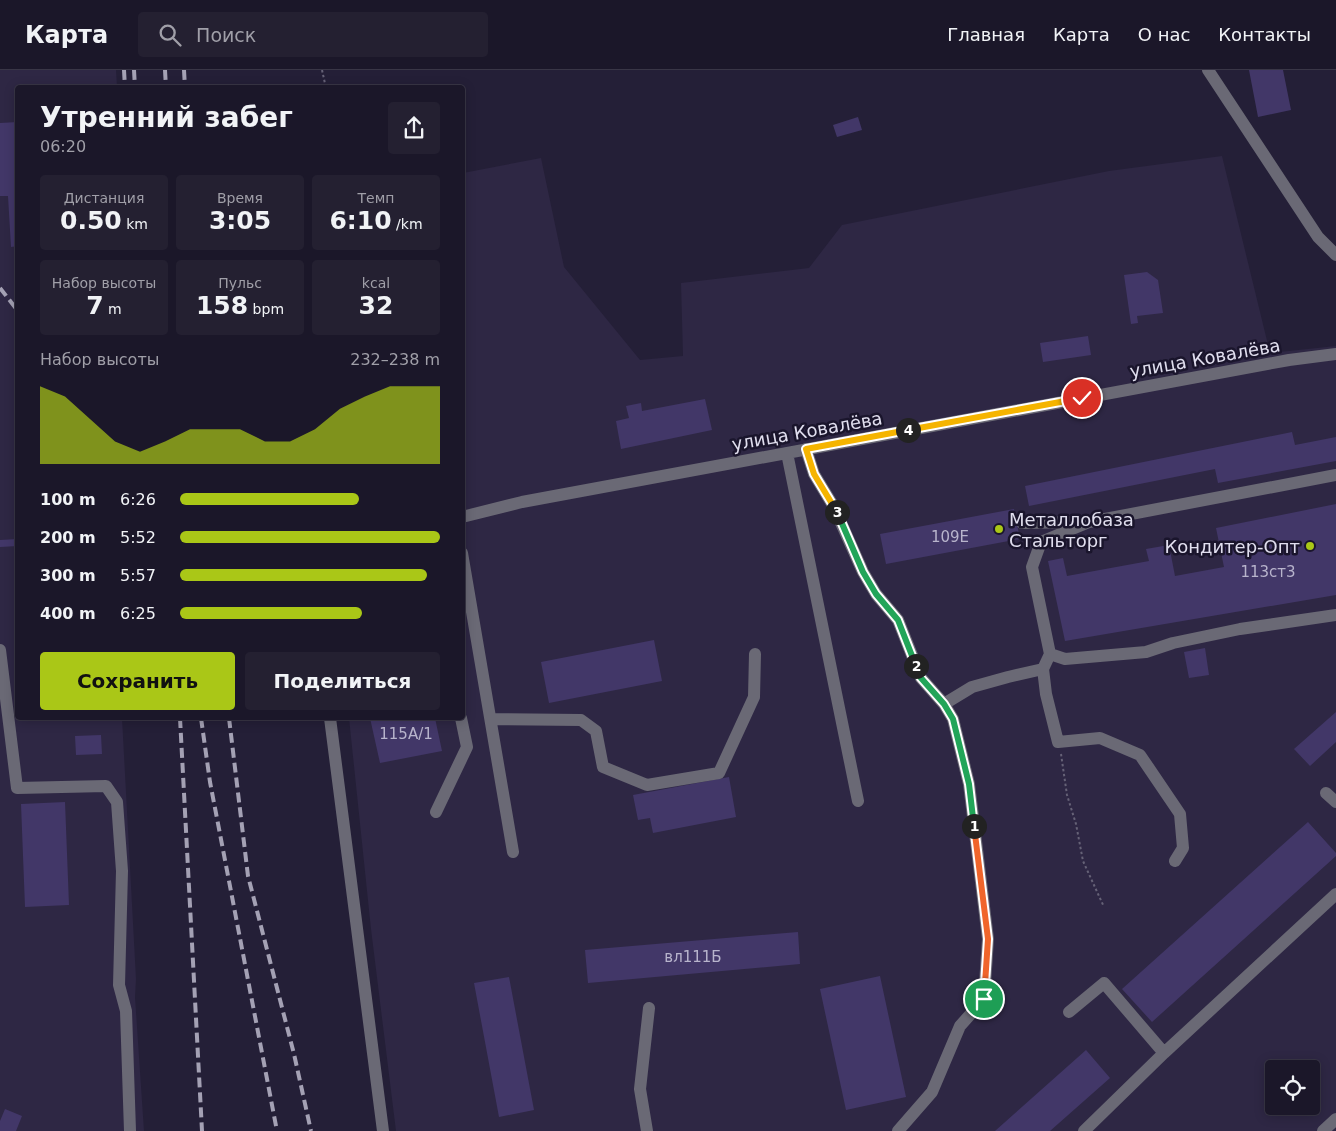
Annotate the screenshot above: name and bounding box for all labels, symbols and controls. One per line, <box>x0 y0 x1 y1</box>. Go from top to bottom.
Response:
search box <box>138 12 488 57</box>
text: Карта <box>25 21 108 49</box>
icon: search <box>156 21 184 49</box>
text: Поиск <box>196 24 256 46</box>
text: Главная <box>947 24 1025 45</box>
text: Карта <box>1053 24 1110 45</box>
text: О нас <box>1138 24 1190 45</box>
text: Контакты <box>1218 24 1311 45</box>
text: Утренний забег <box>40 101 293 134</box>
button: share <box>388 102 440 154</box>
text: 06:20 <box>40 137 86 156</box>
text: Дистанция <box>64 190 144 206</box>
text: Время <box>217 190 263 206</box>
text: Темп <box>358 190 394 206</box>
text: 0.50 <box>60 206 122 235</box>
text: 3:05 <box>209 206 271 235</box>
text: 6:10 <box>329 206 392 235</box>
text: km <box>122 216 148 232</box>
text: /km <box>392 216 423 232</box>
text: Набор высоты <box>52 275 156 291</box>
text: Пульс <box>218 275 262 291</box>
text: kcal <box>362 275 390 291</box>
text: 7 <box>86 291 104 320</box>
text: 158 <box>196 291 248 320</box>
text: 32 <box>359 291 393 320</box>
text: m <box>104 301 122 317</box>
text: bpm <box>248 301 284 317</box>
street label: улица Ковалёва <box>1128 334 1282 382</box>
text: Набор высоты <box>40 350 159 369</box>
text: 232–238 m <box>350 350 440 369</box>
pin <box>1061 377 1103 419</box>
icon: check <box>1068 384 1096 412</box>
street label: улица Ковалёва <box>730 407 884 455</box>
pin: 4 <box>896 418 920 442</box>
text: 4 <box>904 422 913 438</box>
text: 100 m <box>40 490 96 509</box>
text: 6:26 <box>120 490 156 509</box>
pin: 3 <box>824 500 850 524</box>
text: 3 <box>833 504 842 520</box>
place label: Металлобаза Стальторг <box>1009 509 1134 551</box>
marker: Металлобаза Стальторг <box>993 523 1005 535</box>
text: 200 m <box>40 528 96 547</box>
text: 5:52 <box>120 528 156 547</box>
house number: 109Е <box>931 528 969 546</box>
place label: Кондитер-Опт <box>1164 536 1300 557</box>
marker: Кондитер-Опт <box>1304 540 1316 552</box>
house number: 113ст3 <box>1240 563 1296 581</box>
text: 300 m <box>40 566 96 585</box>
text: 5:57 <box>120 566 156 585</box>
text: 400 m <box>40 604 96 623</box>
text: 6:25 <box>120 604 156 623</box>
button: Сохранить <box>40 652 235 710</box>
button: Поделиться <box>245 652 440 710</box>
pin: 2 <box>904 654 928 678</box>
text: 2 <box>912 658 921 674</box>
house number: 115А/1 <box>379 725 433 743</box>
pin: 1 <box>962 814 986 838</box>
text: 1 <box>970 818 979 834</box>
house number: вл111Б <box>664 948 722 966</box>
pin <box>963 978 1005 1020</box>
icon: arrive <box>970 985 998 1013</box>
map controls <box>1265 1060 1320 1115</box>
button: locate <box>1265 1060 1320 1115</box>

